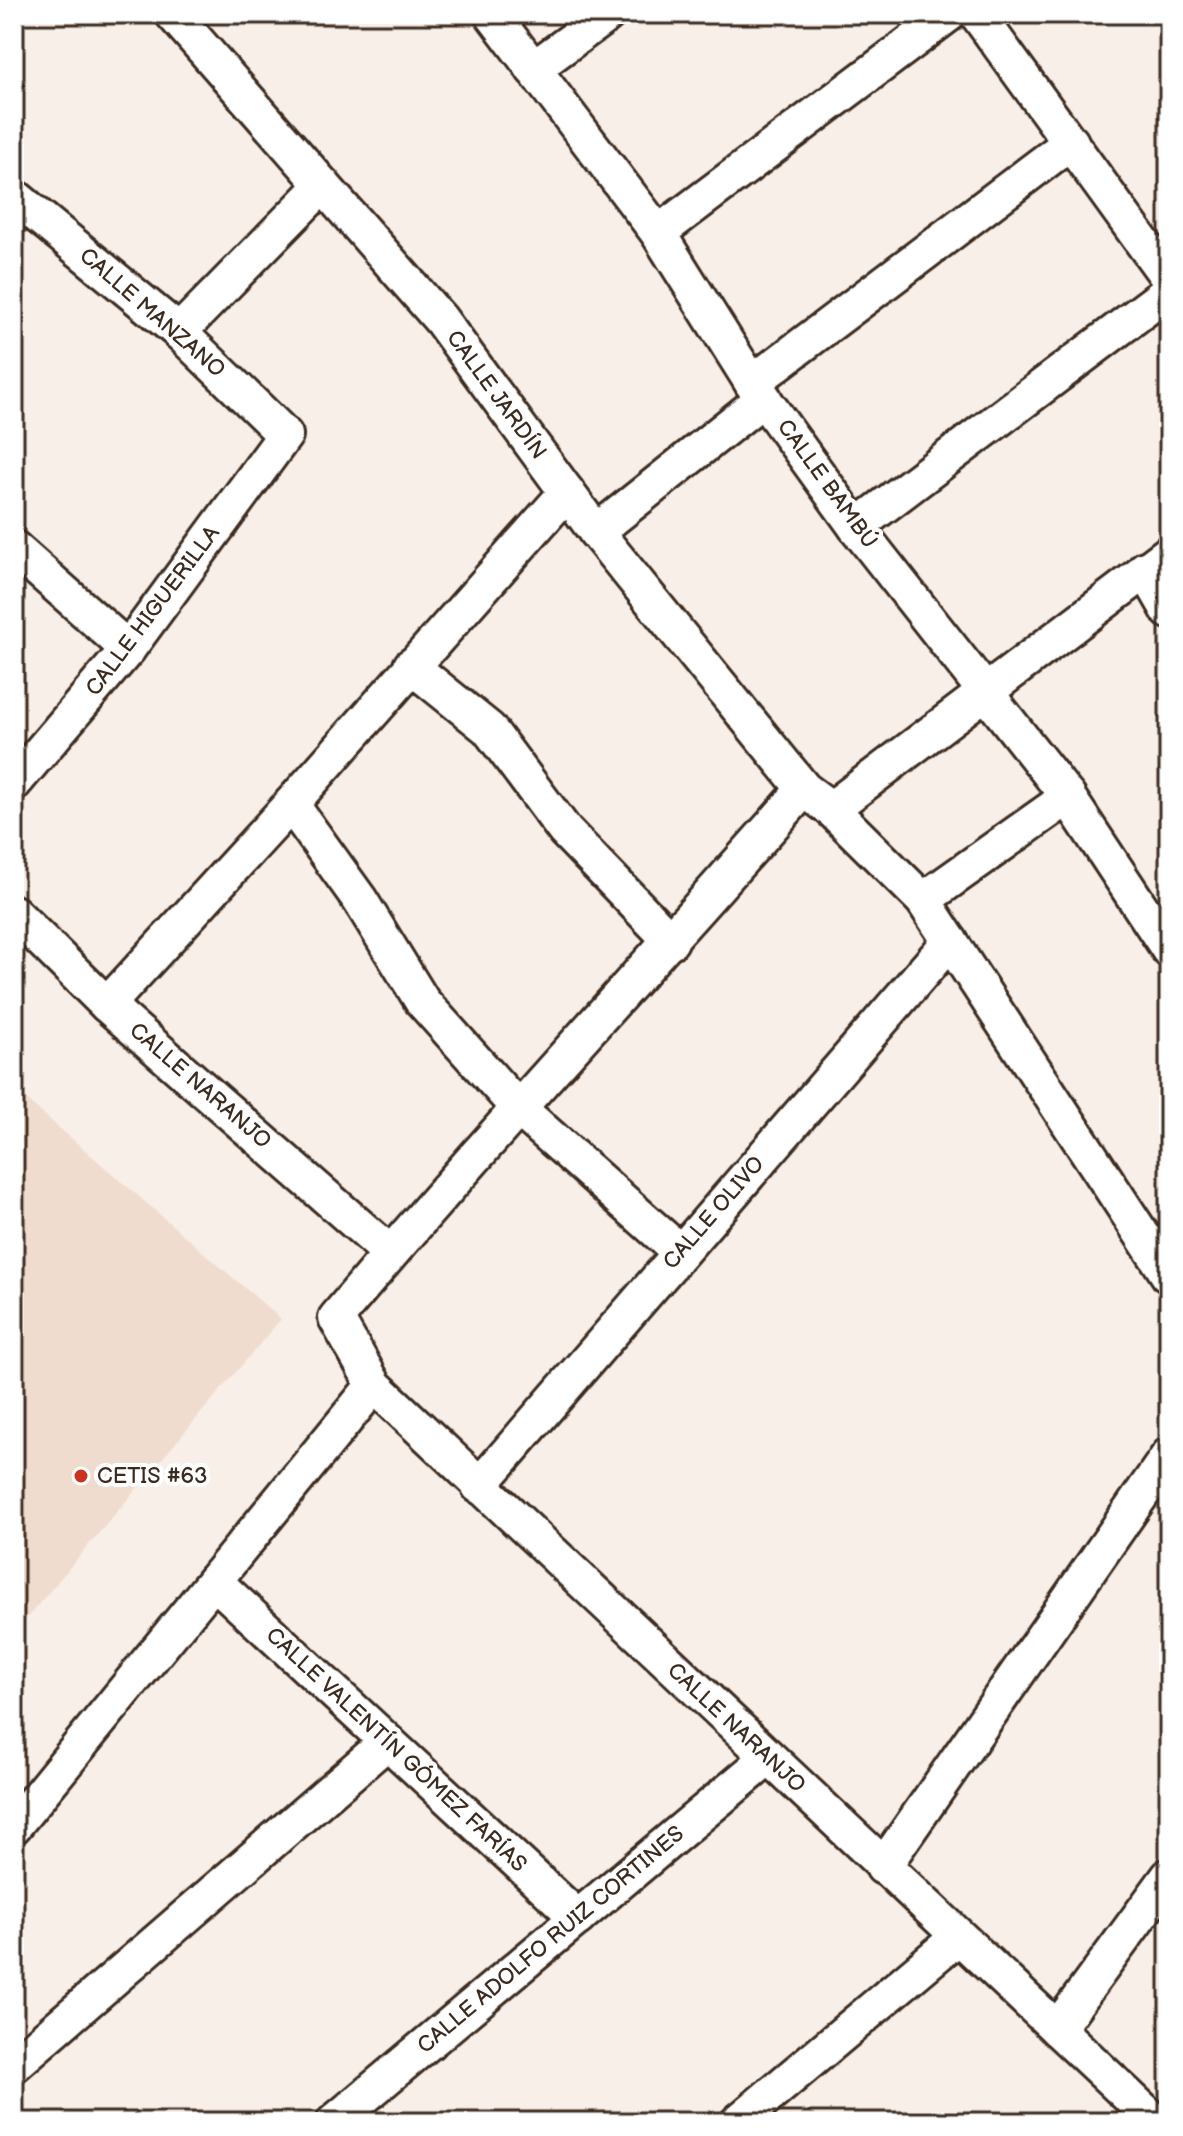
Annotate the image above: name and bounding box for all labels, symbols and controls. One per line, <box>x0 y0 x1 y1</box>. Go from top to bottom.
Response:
street label: CALLE MANZANO <box>74 242 230 384</box>
street label: CALLE JARDÍN <box>440 325 553 465</box>
street label: CALLE BAMBÚ <box>771 414 884 554</box>
street label: CALLE HIGUERILLA <box>80 520 226 701</box>
street label: CALLE NARANJO <box>124 1017 276 1155</box>
street label: CALLE OLIVO <box>658 1151 770 1275</box>
place label: CETIS #63 <box>97 1463 208 1490</box>
marker: CETIS #63 <box>72 1467 90 1485</box>
street label: CALLE VALENTÍN GÓMEZ FARÍAS <box>260 1621 533 1878</box>
street label: CALLE NARANJO <box>661 1657 811 1799</box>
street label: CALLE ADOLFO RUIZ CORTINES <box>412 1820 690 2060</box>

